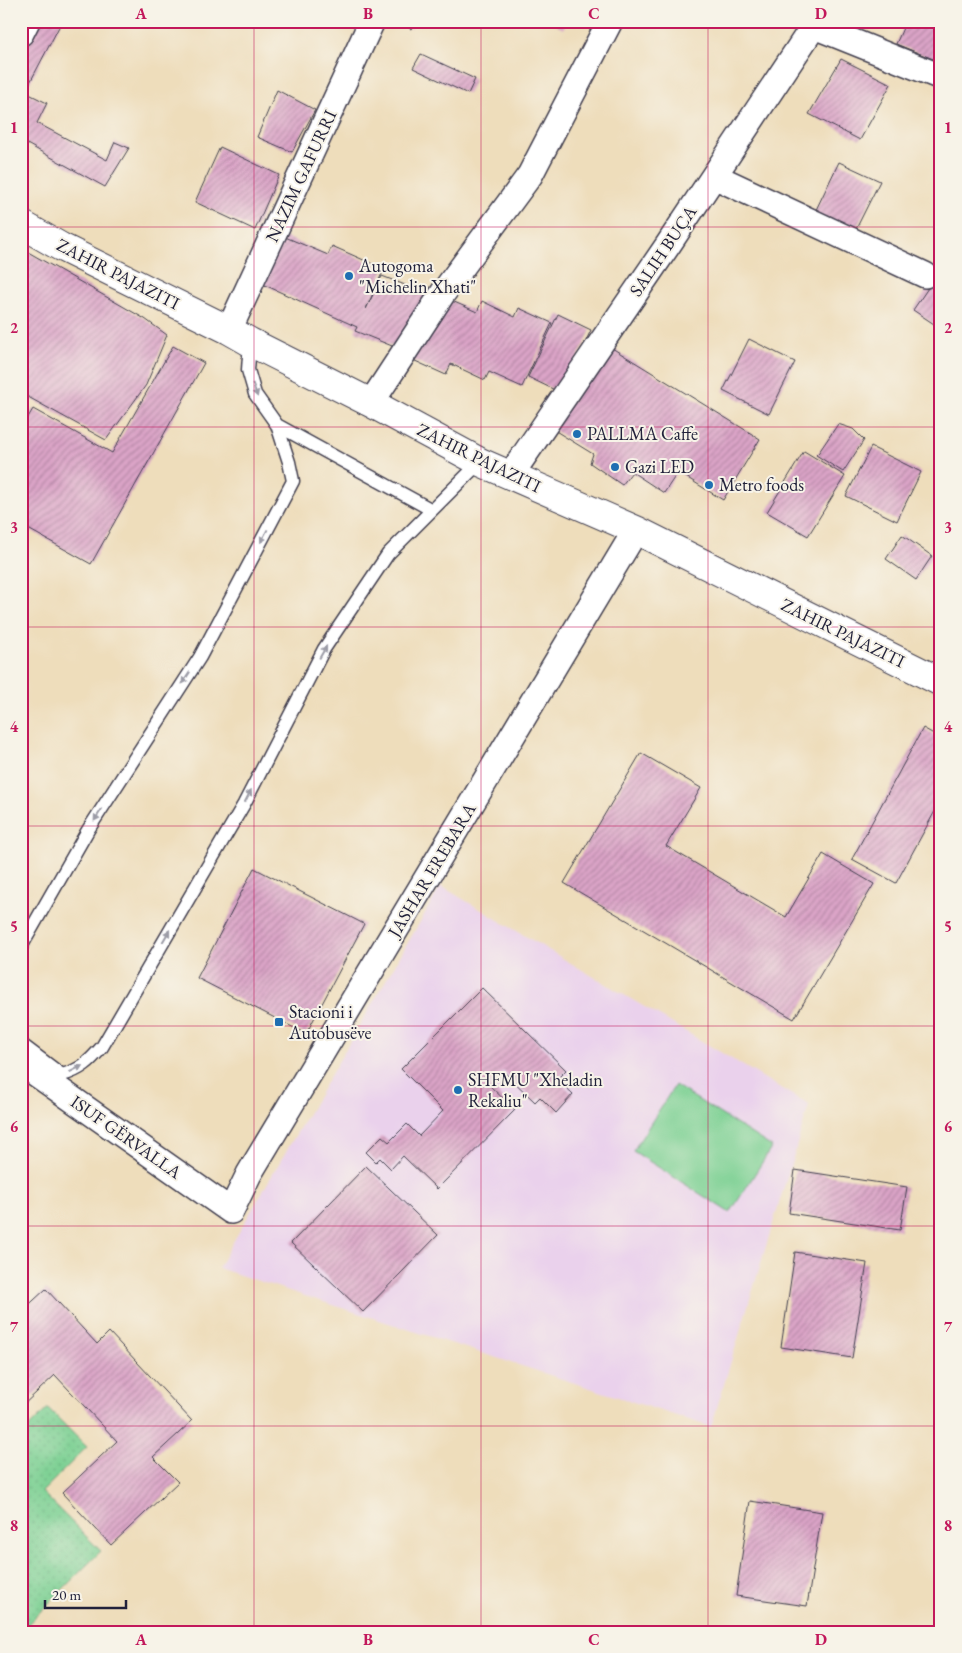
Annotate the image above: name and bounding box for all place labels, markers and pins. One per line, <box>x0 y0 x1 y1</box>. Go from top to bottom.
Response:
place label: Autogoma ʺMichelin Xhatiʺ <box>358 254 476 298</box>
marker: Autogoma ʺMichelin Xhatiʺ <box>343 270 355 282</box>
place label: PALLMA Caffe <box>587 422 698 445</box>
marker: PALLMA Caffe <box>571 428 583 440</box>
place label: Gazi LED <box>625 455 694 478</box>
marker: Gazi LED <box>609 461 621 473</box>
place label: Metro foods <box>719 473 804 496</box>
marker: Metro foods <box>703 479 715 491</box>
place label: Stacioni i Autobusëve <box>288 1000 372 1044</box>
marker: Stacioni i Autobusëve <box>273 1016 285 1028</box>
place label: SHFMU "Xheladin Rekaliu" <box>468 1068 603 1112</box>
marker: SHFMU "Xheladin Rekaliu" <box>452 1084 464 1096</box>

